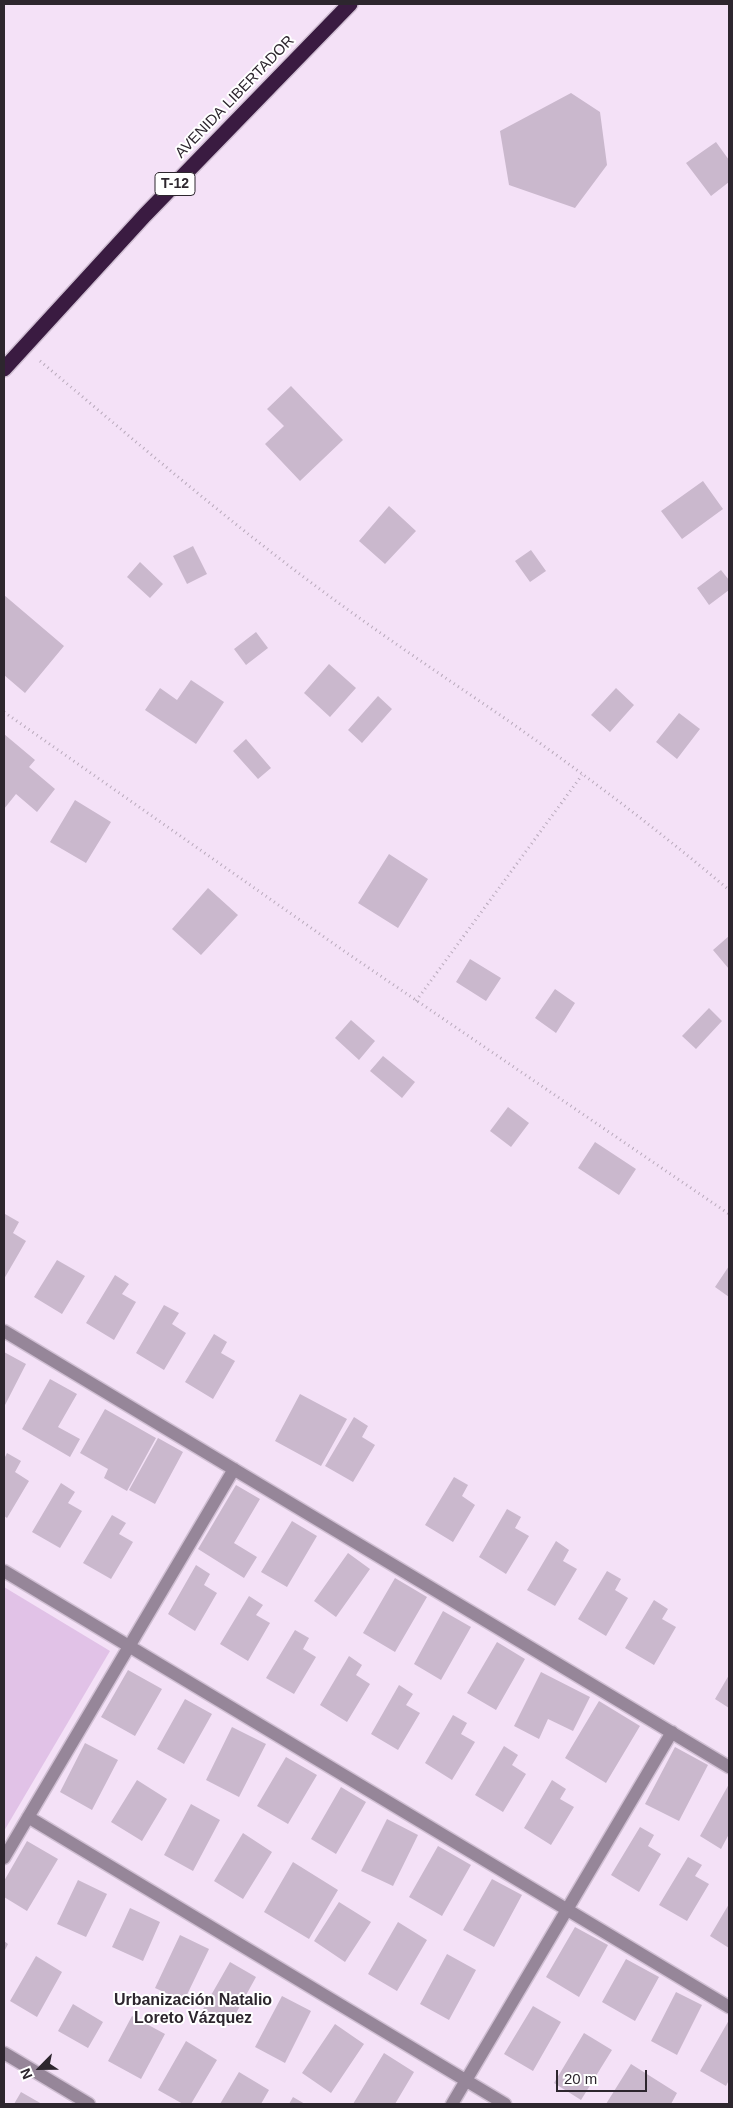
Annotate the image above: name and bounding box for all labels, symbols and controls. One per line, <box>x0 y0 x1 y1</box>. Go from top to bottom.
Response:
street label: AVENIDA LIBERTADOR <box>172 32 298 162</box>
road number: T-12 <box>155 172 195 195</box>
district label: Urbanización Natalio Loreto Vázquez <box>114 1991 272 2029</box>
north arrow <box>15 2043 65 2093</box>
scale bar <box>558 2060 649 2092</box>
text: N <box>17 2066 36 2082</box>
text: 20 m <box>564 2070 597 2087</box>

